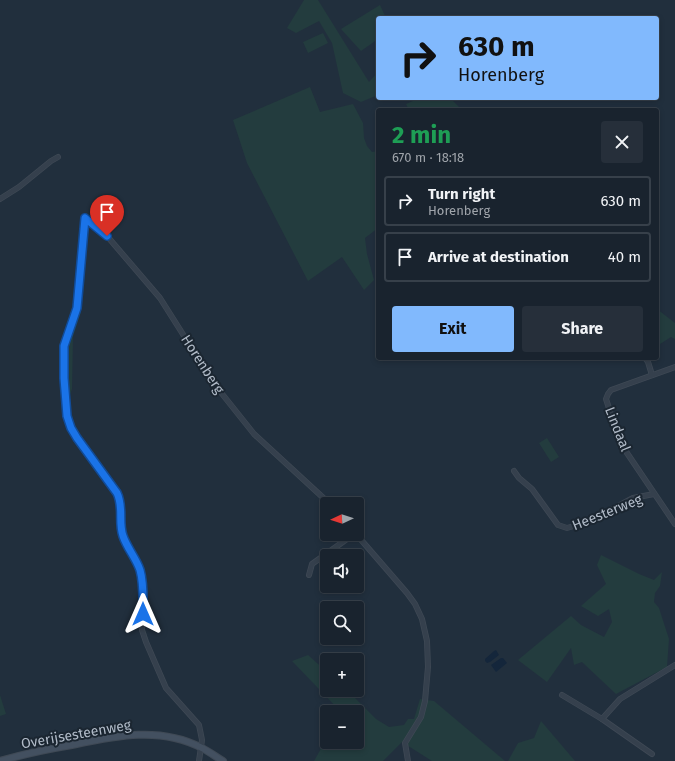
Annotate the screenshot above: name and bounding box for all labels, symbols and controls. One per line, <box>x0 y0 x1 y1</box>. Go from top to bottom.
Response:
text: 630 m <box>458 30 535 63</box>
icon: right <box>392 32 444 84</box>
text: Horenberg <box>458 64 544 86</box>
text: 2 min <box>392 121 451 149</box>
button: close <box>601 121 643 163</box>
text: 670 m · 18:18 <box>392 150 464 165</box>
text: Turn right <box>428 185 495 203</box>
icon: right <box>394 190 416 212</box>
text: 630 m <box>600 192 641 210</box>
pin <box>90 195 124 236</box>
icon: arrive <box>96 201 118 223</box>
text: Horenberg <box>428 203 490 218</box>
icon: arrive <box>394 246 416 268</box>
text: Arrive at destination <box>428 248 569 266</box>
text: 40 m <box>608 248 641 266</box>
button: Exit <box>392 306 514 352</box>
button: Share <box>522 306 643 352</box>
street label: Horenberg <box>177 332 228 398</box>
street label: Lindaal <box>601 404 634 454</box>
street label: Heesterweg <box>570 490 645 534</box>
north arrow <box>320 497 364 541</box>
map controls <box>320 497 364 749</box>
button: sound <box>320 549 364 593</box>
position arrow <box>122 593 164 635</box>
button: search <box>320 601 364 645</box>
button: + <box>320 653 364 697</box>
button: − <box>320 705 364 749</box>
street label: Overijsesteenweg <box>20 716 133 753</box>

